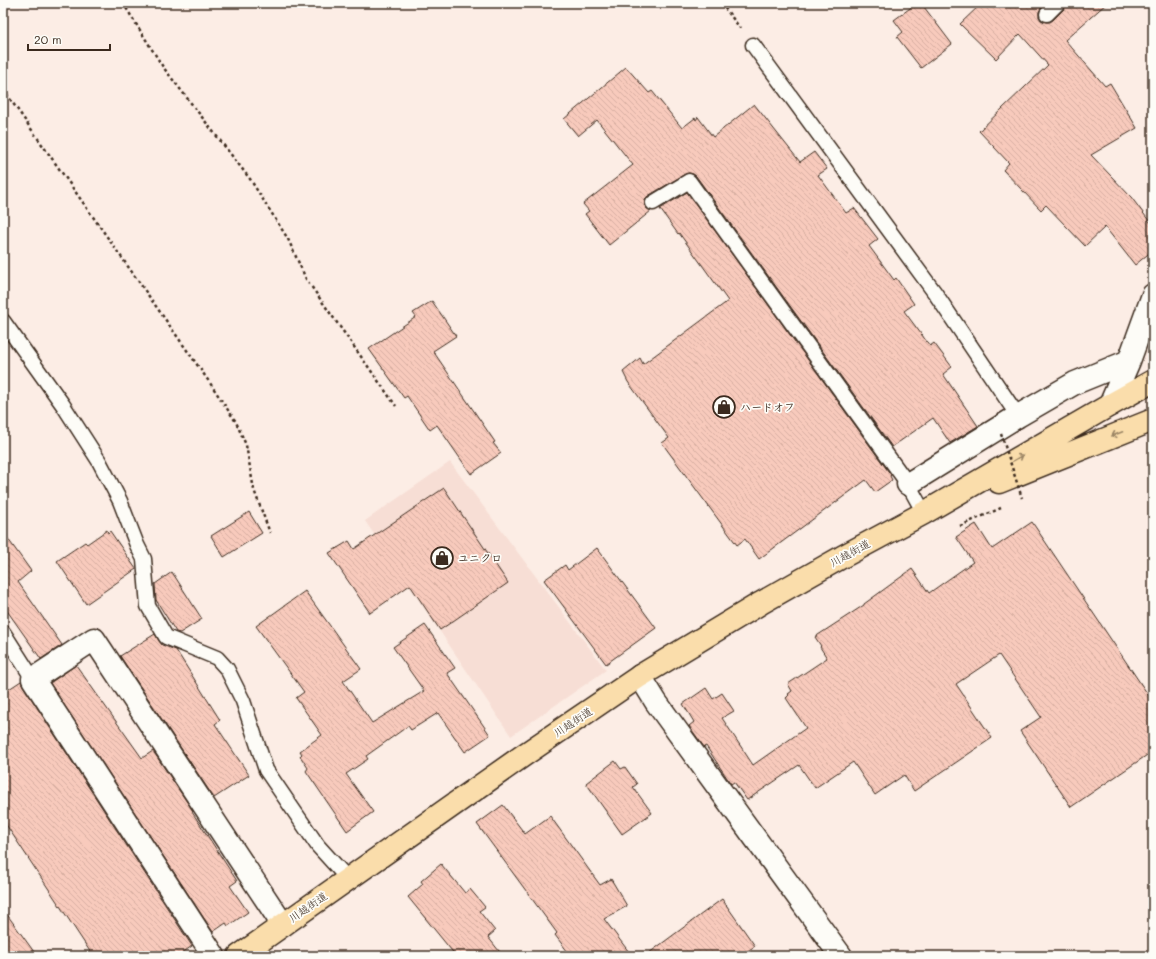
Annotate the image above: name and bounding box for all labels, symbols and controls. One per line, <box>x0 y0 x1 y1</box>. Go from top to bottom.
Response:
scale bar <box>28 26 110 52</box>
text: 20 m <box>34 31 62 47</box>
shop icon: ハードオフ <box>711 394 737 420</box>
place label: ハードオフ <box>740 399 795 414</box>
one-way arrow <box>1111 431 1123 439</box>
one-way arrow <box>1012 454 1024 462</box>
street label: 川越街道 <box>827 535 873 570</box>
shop icon: ユニクロ <box>429 545 455 571</box>
place label: ユニクロ <box>458 550 502 565</box>
street label: 川越街道 <box>550 703 595 740</box>
street label: 川越街道 <box>285 888 330 925</box>

